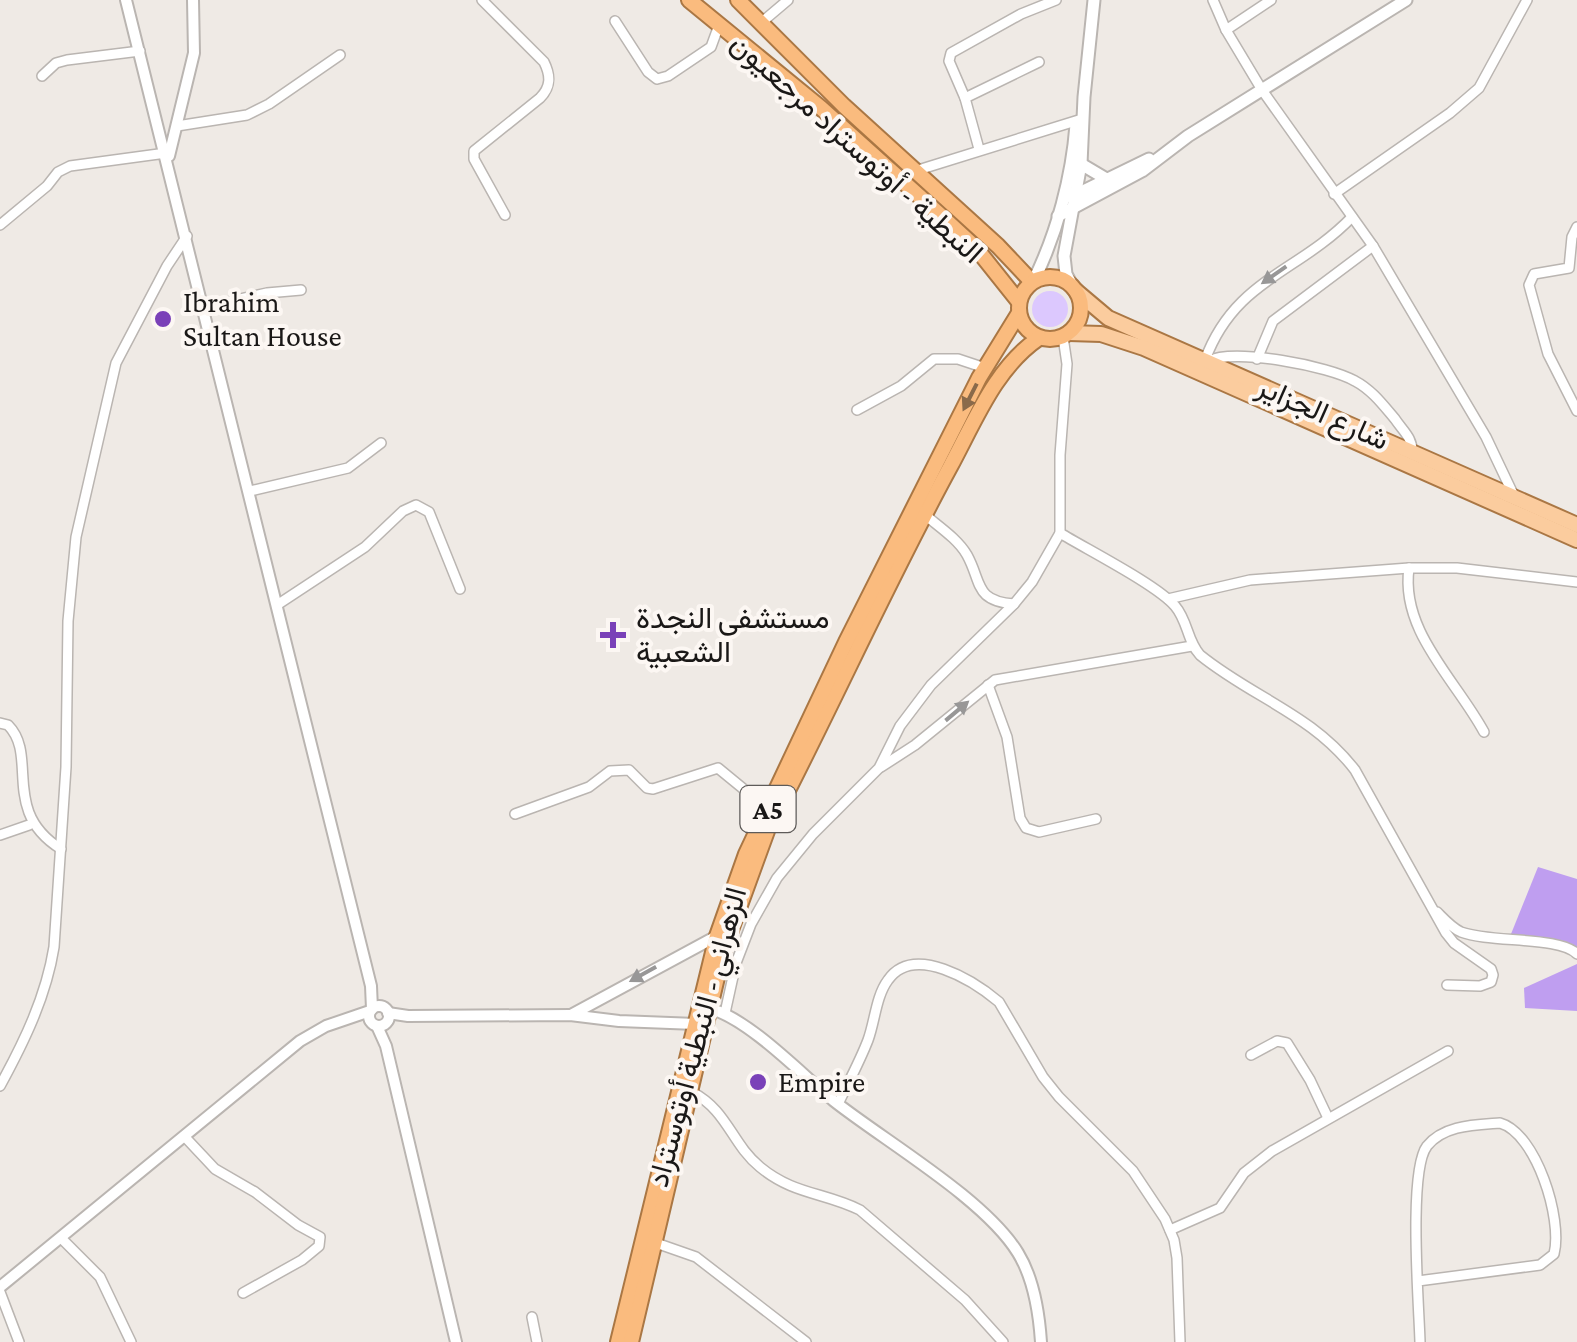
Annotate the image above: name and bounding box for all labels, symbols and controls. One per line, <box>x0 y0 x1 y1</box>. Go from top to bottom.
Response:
street label: النبطية - أوتوستراد مرجعيون <box>723 26 990 271</box>
one-way arrow <box>1260 265 1287 284</box>
place label: Ibrahim Sultan House <box>183 285 342 352</box>
marker: Ibrahim Sultan House <box>152 308 174 330</box>
street label: شارع الجزاير <box>1250 368 1394 460</box>
one-way arrow <box>961 383 978 412</box>
place label: مستشفى النجدة الشعبية <box>636 601 830 669</box>
marker: مستشفى النجدة الشعبية <box>600 622 626 648</box>
one-way arrow <box>944 700 969 722</box>
road number: A5 <box>740 786 796 832</box>
street label: الزهراني - النبطية أوتوستراد <box>641 883 760 1192</box>
one-way arrow <box>628 965 657 982</box>
place label: Empire <box>778 1065 865 1099</box>
marker: Empire <box>747 1071 769 1093</box>

